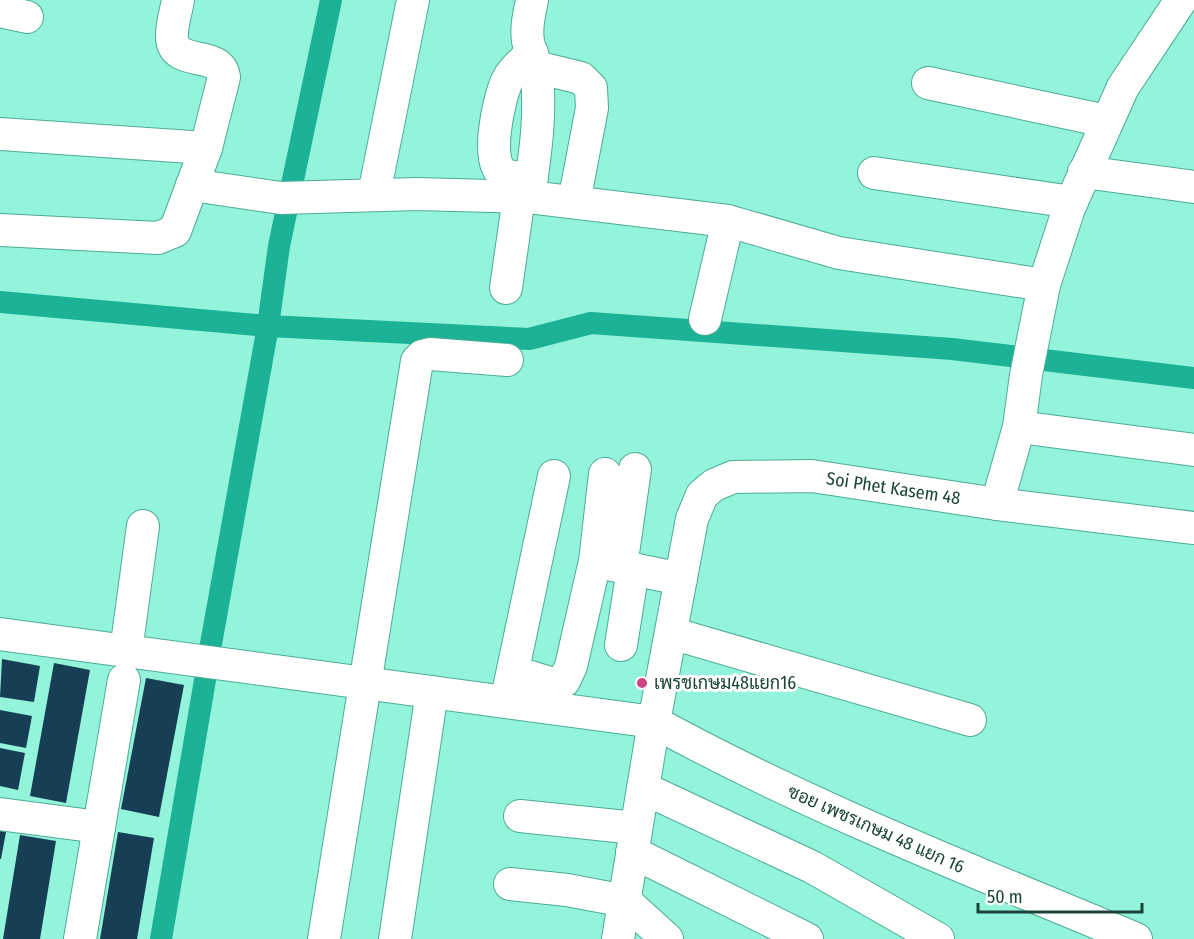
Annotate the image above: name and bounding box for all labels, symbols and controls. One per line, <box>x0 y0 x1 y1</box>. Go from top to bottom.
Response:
street label: Soi Phet Kasem 48 <box>825 467 962 509</box>
place label: เพรชเกษม48แยก16 <box>654 672 796 694</box>
marker: เพรชเกษม48แยก16 <box>635 676 649 690</box>
street label: ซอย เพชรเกษม 48 แยก 16 <box>784 780 968 878</box>
scale bar <box>978 876 1142 914</box>
text: 50 m <box>987 886 1023 908</box>

